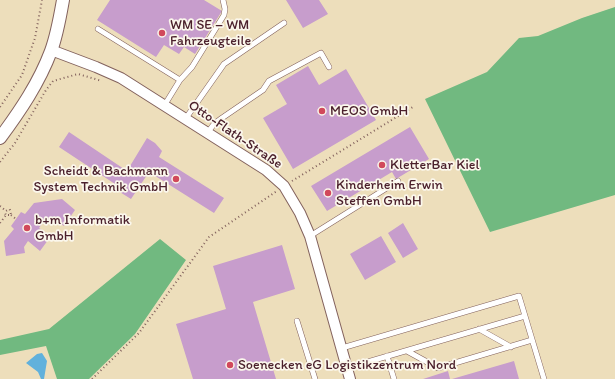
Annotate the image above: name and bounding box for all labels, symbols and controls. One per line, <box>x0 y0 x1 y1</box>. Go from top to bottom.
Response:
place label: WM SE – WM Fahrzeugteile <box>170 17 251 50</box>
marker: WM SE – WM Fahrzeugteile <box>157 28 167 38</box>
street label: Otto-Flath-Straße <box>185 97 285 173</box>
place label: MEOS GmbH <box>330 103 408 119</box>
marker: MEOS GmbH <box>317 106 327 116</box>
place label: KletterBar Kiel <box>390 157 479 173</box>
marker: KletterBar Kiel <box>377 160 387 170</box>
place label: Scheidt & Bachmann System Technik GmbH <box>33 163 168 196</box>
marker: Scheidt & Bachmann System Technik GmbH <box>171 174 181 184</box>
place label: Kinderheim Erwin Steffen GmbH <box>336 177 443 210</box>
marker: Kinderheim Erwin Steffen GmbH <box>323 188 333 198</box>
place label: b+m Informatik GmbH <box>35 212 130 244</box>
marker: b+m Informatik GmbH <box>22 223 32 233</box>
place label: Soenecken eG Logistikzentrum Nord <box>238 357 456 373</box>
marker: Soenecken eG Logistikzentrum Nord <box>225 360 235 370</box>

